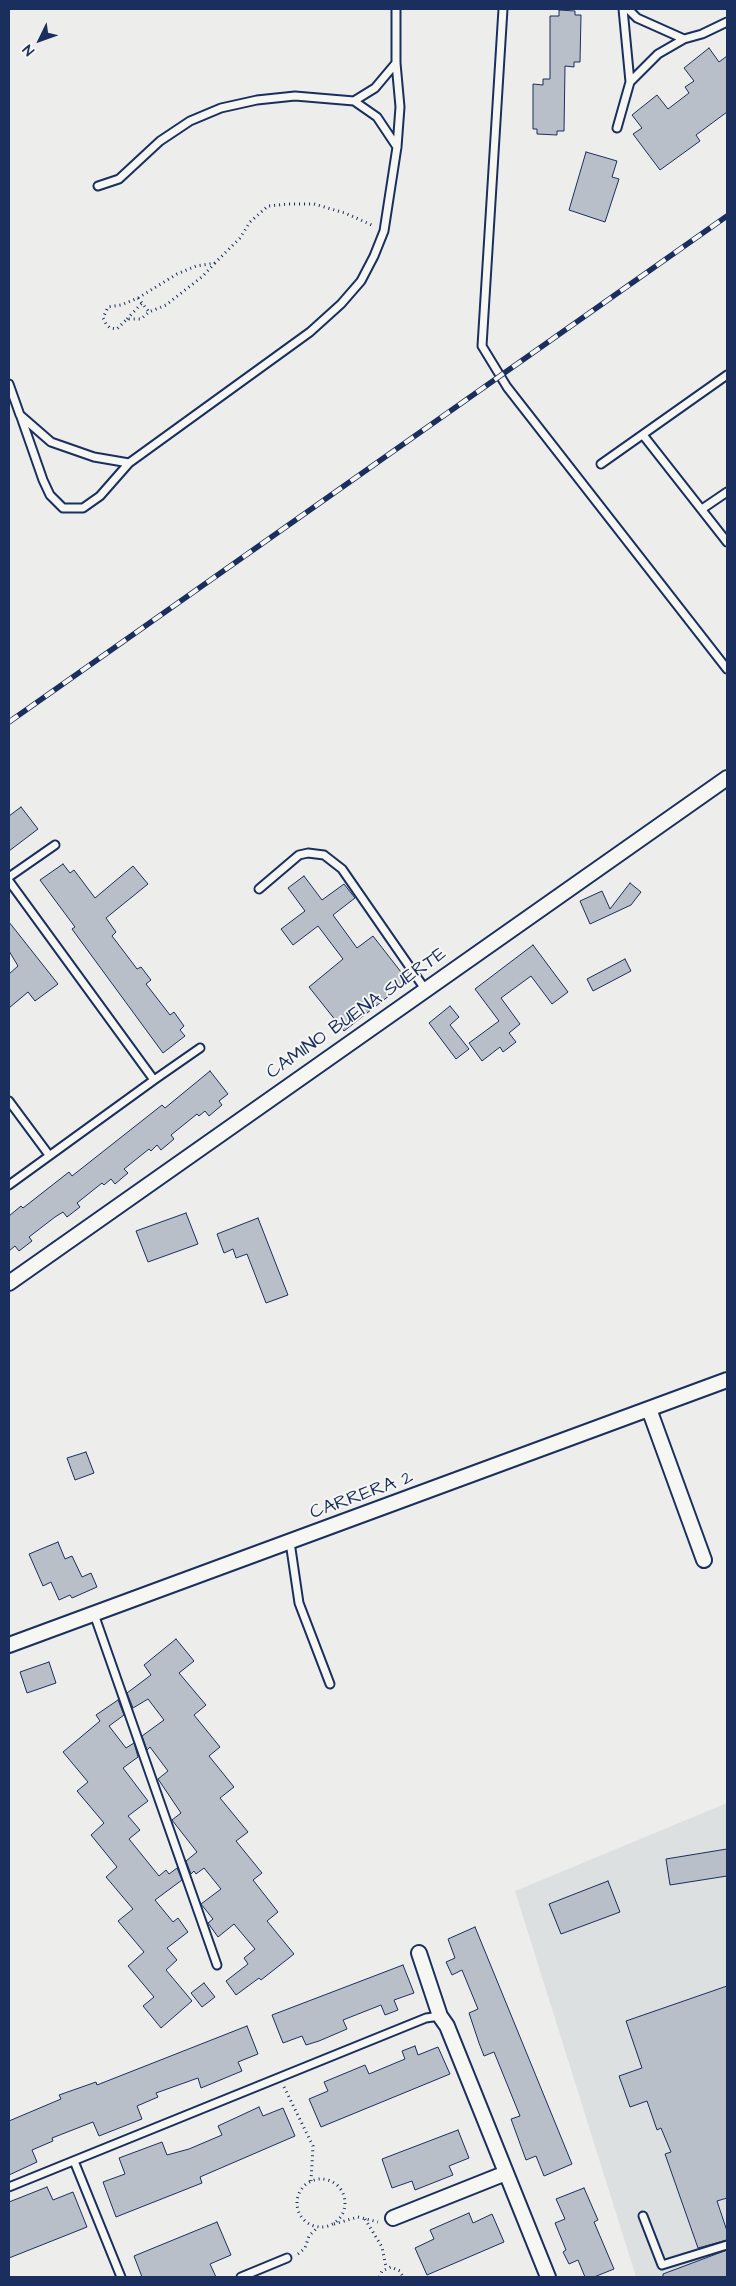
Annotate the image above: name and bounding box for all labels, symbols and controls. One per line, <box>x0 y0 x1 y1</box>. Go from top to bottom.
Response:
north arrow <box>15 15 65 65</box>
text: N <box>18 40 39 60</box>
street label: CAMINO BUENA SUERTE <box>263 943 451 1085</box>
street label: CARRERA 2 <box>307 1467 417 1525</box>

